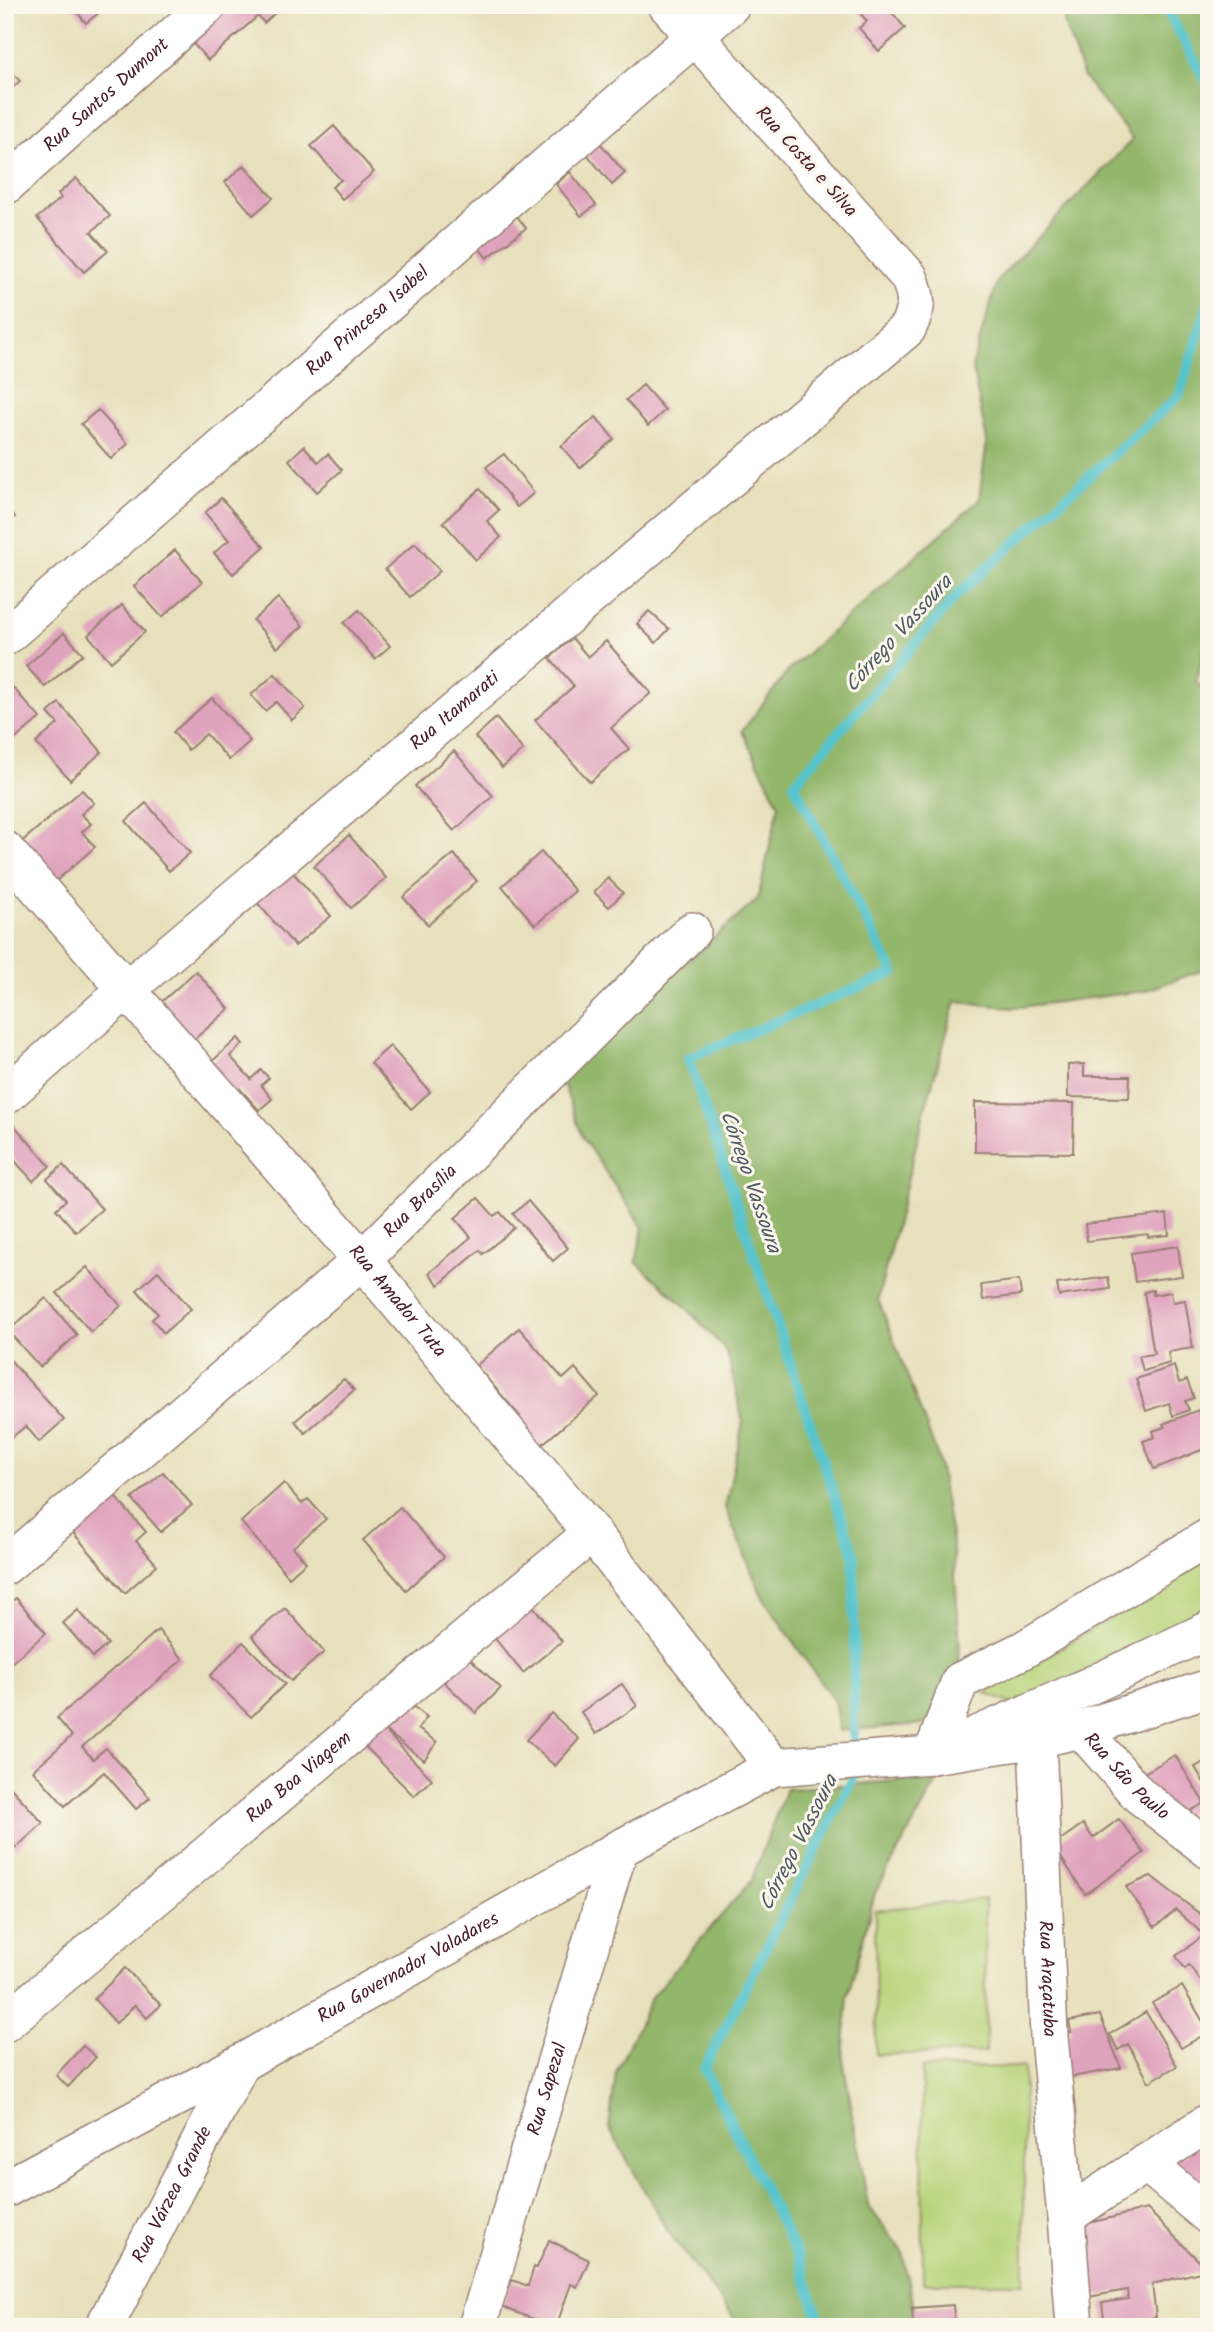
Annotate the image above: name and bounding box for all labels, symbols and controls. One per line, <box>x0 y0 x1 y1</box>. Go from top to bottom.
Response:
street label: Rua Santos Dumont <box>37 31 177 160</box>
street label: Rua Costa e Silva <box>748 100 864 224</box>
street label: Rua Princesa Isabel <box>299 258 437 384</box>
water label: Córrego Vassoura <box>837 567 962 700</box>
street label: Rua Itamarati <box>403 663 508 758</box>
water label: Córrego Vassoura <box>710 1106 790 1259</box>
street label: Rua Brasília <box>376 1157 465 1246</box>
street label: Rua Amador Tuta <box>340 1238 454 1365</box>
street label: Rua Boa Viagem <box>239 1724 359 1831</box>
street label: Rua São Paulo <box>1076 1726 1176 1828</box>
water label: Córrego Vassoura <box>751 1768 848 1917</box>
street label: Rua Governador Valadares <box>312 1905 505 2032</box>
street label: Rua Araçatuba <box>1029 1920 1064 2038</box>
street label: Rua Sapezal <box>520 2039 576 2139</box>
street label: Rua Várzea Grande <box>125 2121 221 2269</box>

